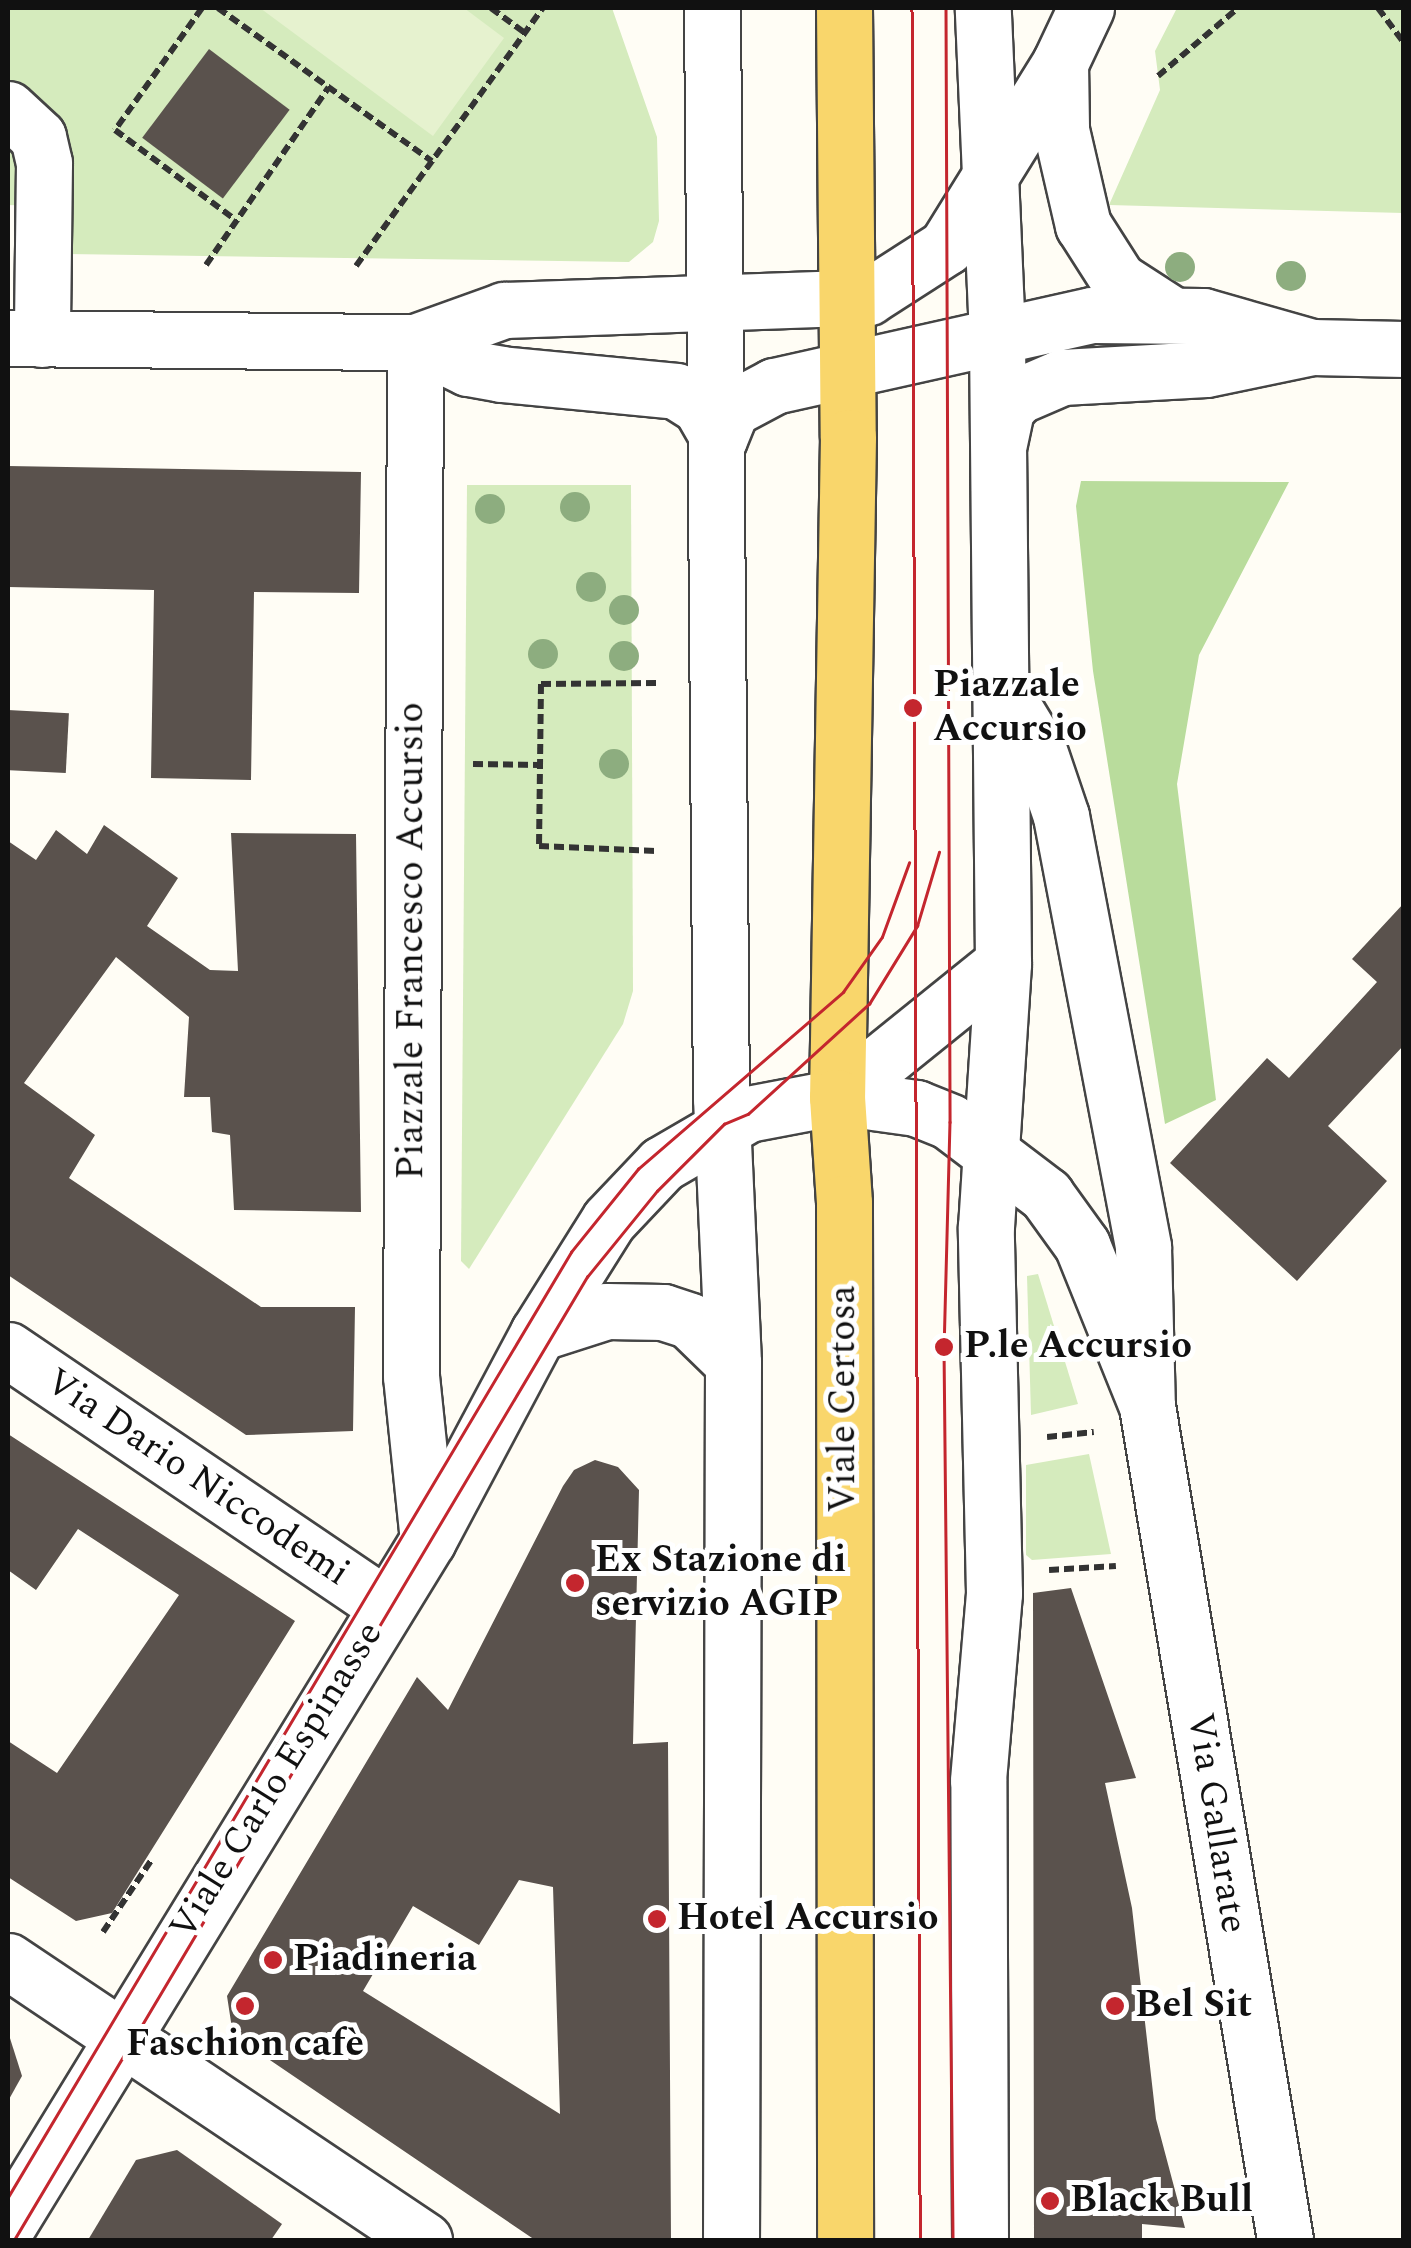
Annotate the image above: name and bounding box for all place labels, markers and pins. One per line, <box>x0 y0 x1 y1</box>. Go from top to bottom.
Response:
place label: Piazzale Accursio <box>933 663 1087 752</box>
marker: Piazzale Accursio <box>902 697 924 719</box>
place label: P.le Accursio <box>964 1324 1192 1370</box>
marker: P.le Accursio <box>933 1336 955 1358</box>
place label: Ex Stazione di servizio AGIP <box>595 1538 846 1628</box>
marker: Ex Stazione di servizio AGIP <box>564 1572 586 1594</box>
place label: Hotel Accursio <box>677 1896 939 1942</box>
marker: Hotel Accursio <box>646 1908 668 1930</box>
place label: Piadineria <box>293 1937 477 1983</box>
marker: Piadineria <box>262 1949 284 1971</box>
place label: Bel Sit <box>1135 1983 1252 2029</box>
marker: Faschion cafè <box>234 1995 256 2017</box>
marker: Bel Sit <box>1104 1995 1126 2017</box>
place label: Faschion cafè <box>126 2022 364 2068</box>
place label: Black Bull <box>1070 2178 1253 2224</box>
marker: Black Bull <box>1039 2190 1061 2212</box>

